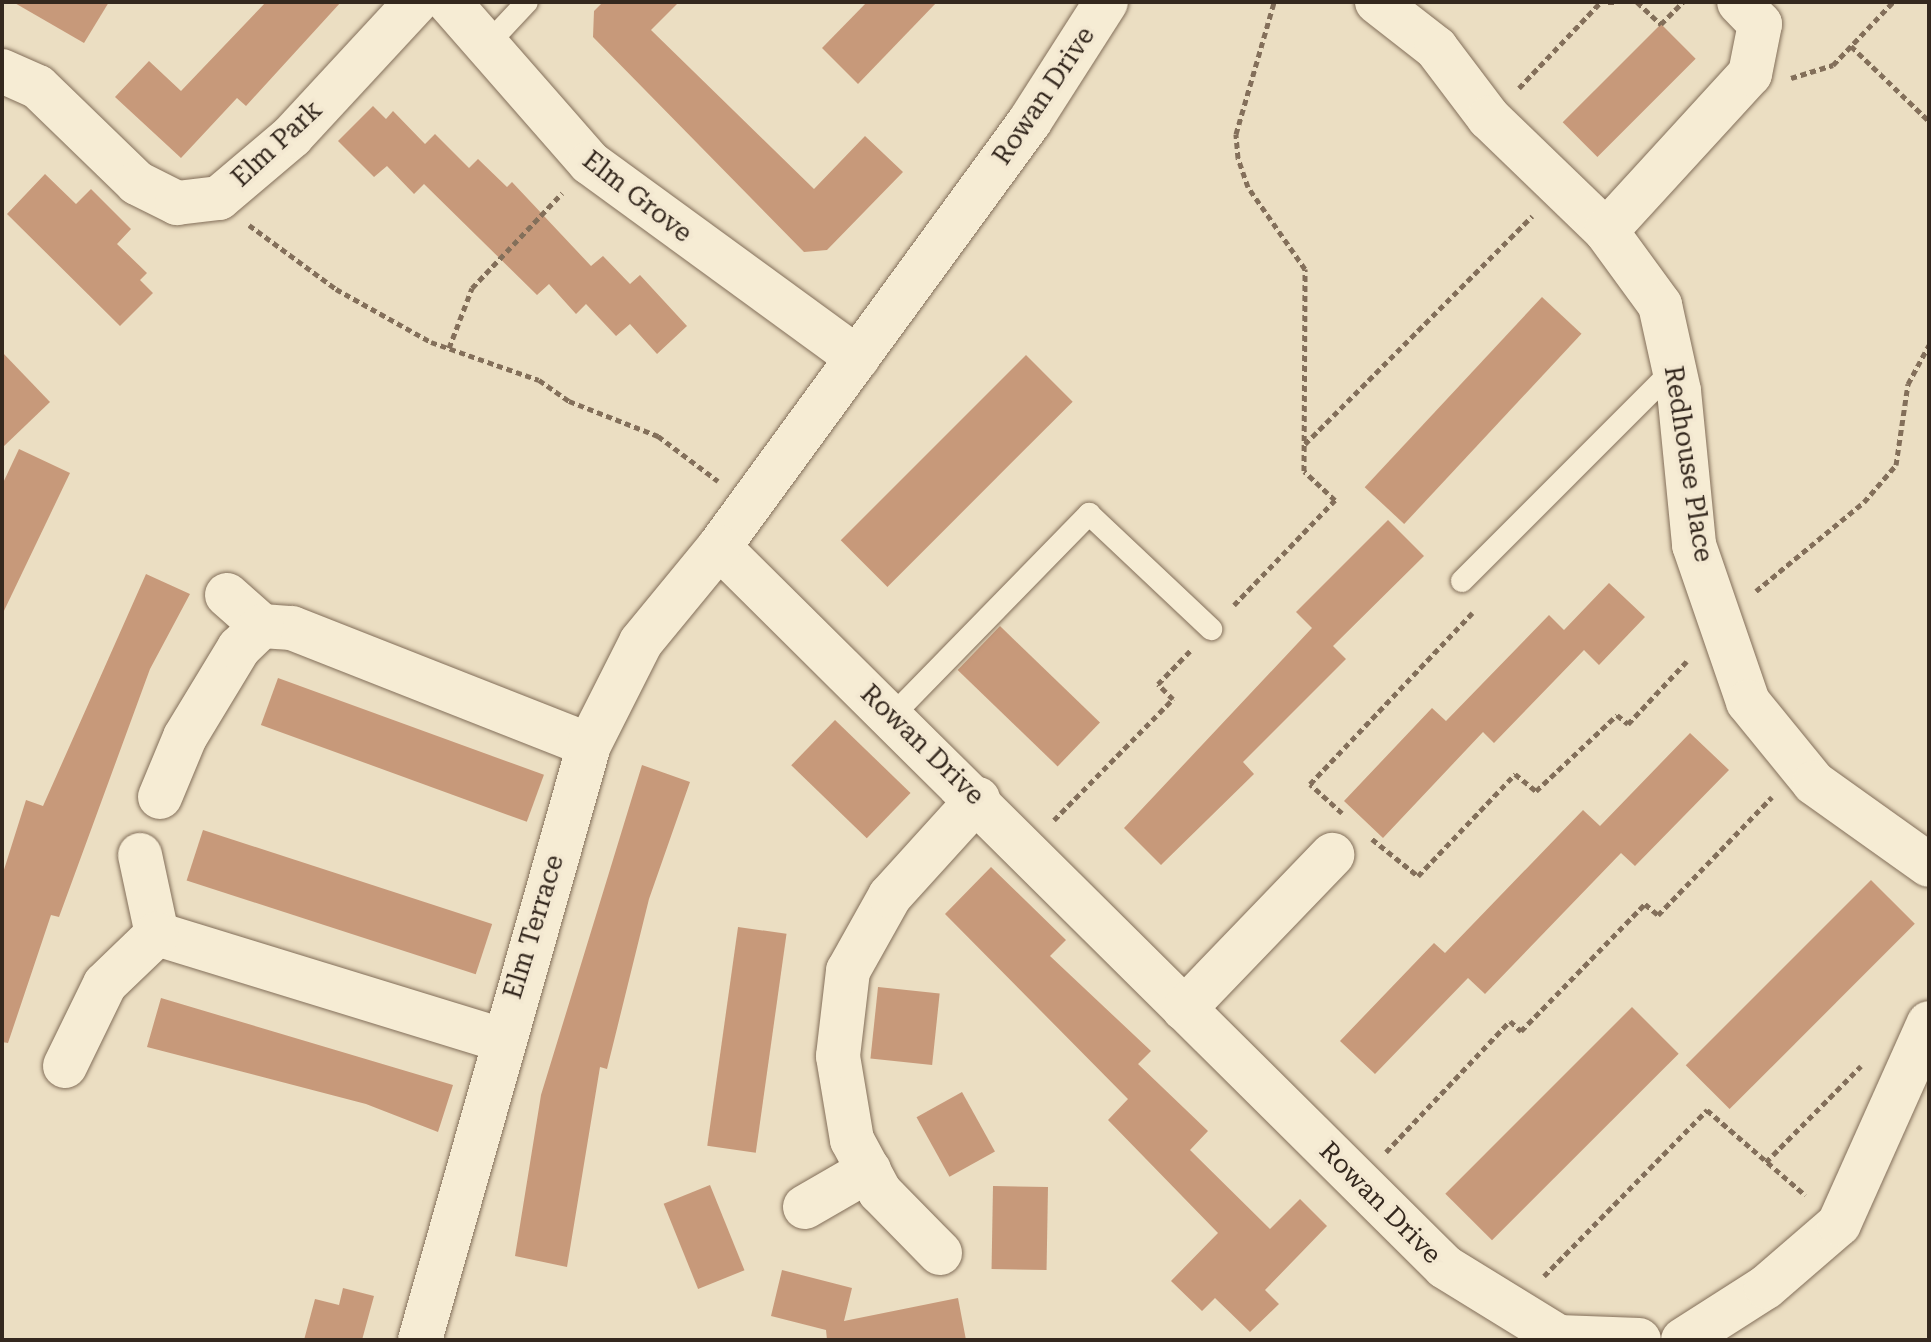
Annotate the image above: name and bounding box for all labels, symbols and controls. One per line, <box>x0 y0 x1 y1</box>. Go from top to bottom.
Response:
street label: Rowan Drive <box>986 21 1102 171</box>
street label: Elm Park <box>225 94 329 194</box>
street label: Elm Grove <box>576 145 698 249</box>
street label: Redhouse Place <box>1657 364 1719 564</box>
street label: Rowan Drive <box>854 678 990 812</box>
street label: Elm Terrace <box>497 851 571 1003</box>
street label: Rowan Drive <box>1313 1136 1447 1270</box>

